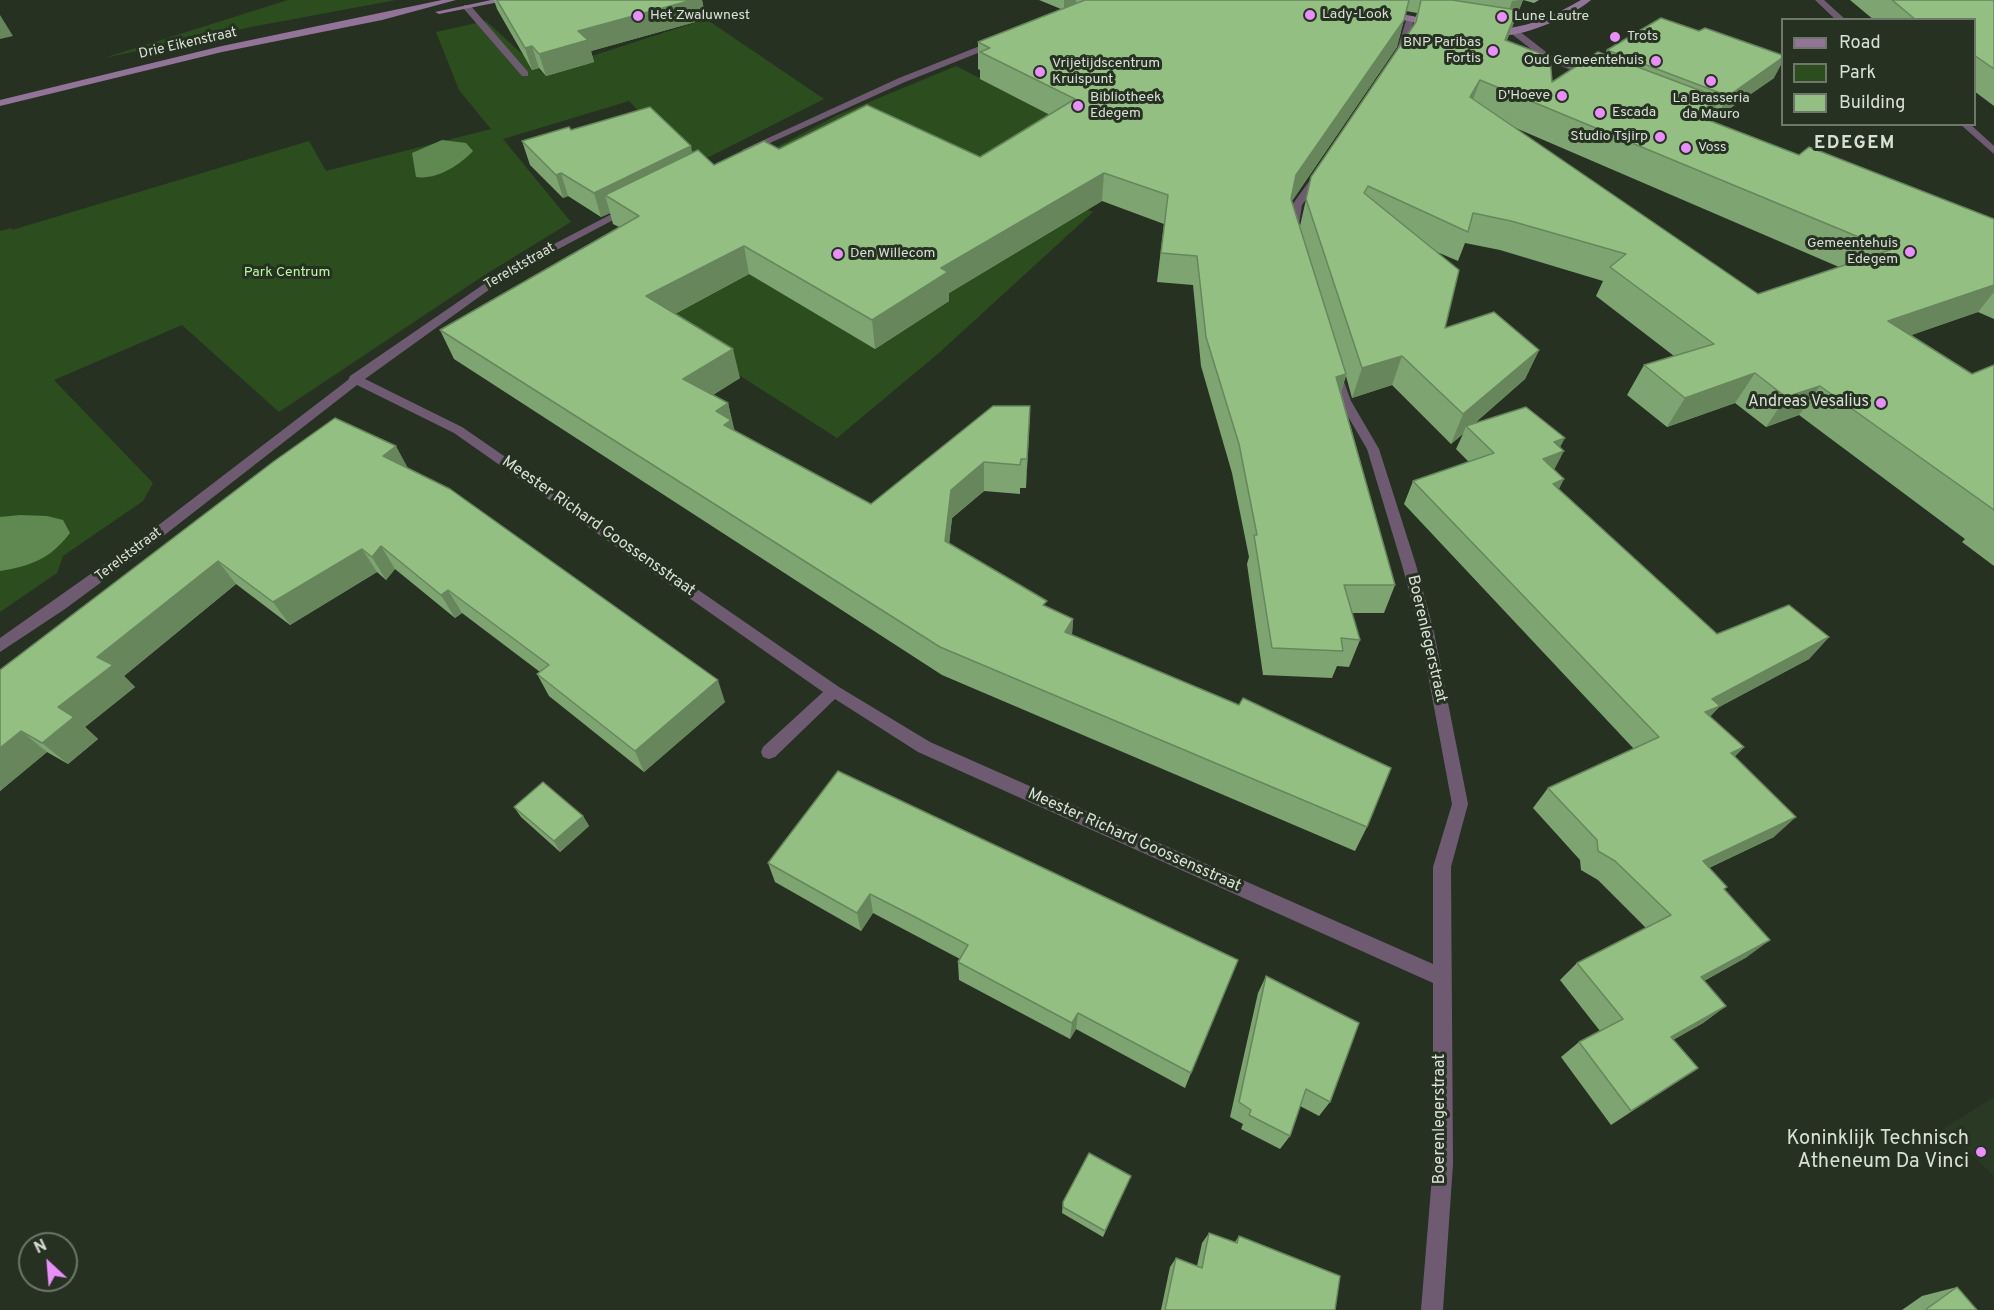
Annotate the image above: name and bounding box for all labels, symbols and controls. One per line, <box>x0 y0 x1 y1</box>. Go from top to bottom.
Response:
place label: Lady-Look <box>1322 7 1389 23</box>
place label: Het Zwaluwnest <box>650 8 750 24</box>
marker: Lady-Look <box>1303 8 1317 22</box>
marker: Het Zwaluwnest <box>631 9 645 23</box>
place label: Lune Lautre <box>1514 9 1589 25</box>
marker: Lune Lautre <box>1495 10 1509 24</box>
legend <box>1781 18 1976 126</box>
street label: Drie Eikenstraat <box>137 25 239 63</box>
place label: Trots <box>1627 29 1658 45</box>
marker: Trots <box>1608 30 1622 44</box>
text: Road <box>1839 32 1881 55</box>
place label: BNP Paribas Fortis <box>1403 35 1481 68</box>
marker: BNP Paribas Fortis <box>1486 44 1500 58</box>
place label: Oud Gemeentehuis <box>1524 53 1644 69</box>
marker: Oud Gemeentehuis <box>1649 54 1663 68</box>
place label: Vrijetijdscentrum Kruispunt <box>1052 56 1160 88</box>
text: Park <box>1839 62 1876 85</box>
marker: Vrijetijdscentrum Kruispunt <box>1033 65 1047 79</box>
marker: La Brasseria da Mauro <box>1704 74 1718 88</box>
place label: D'Hoeve <box>1498 88 1550 104</box>
marker: D'Hoeve <box>1555 89 1569 103</box>
place label: Bibliotheek Edegem <box>1090 90 1161 122</box>
place label: La Brasseria da Mauro <box>1672 91 1750 124</box>
text: Building <box>1839 92 1905 115</box>
marker: Bibliotheek Edegem <box>1071 99 1085 113</box>
place label: Escada <box>1612 105 1656 121</box>
marker: Escada <box>1593 106 1607 120</box>
place label: Studio Tsjirp <box>1570 129 1648 145</box>
marker: Studio Tsjirp <box>1653 130 1667 144</box>
district label: EDEGEM <box>1814 133 1896 155</box>
place label: Voss <box>1698 140 1727 156</box>
marker: Voss <box>1679 141 1693 155</box>
place label: Gemeentehuis Edegem <box>1807 236 1898 268</box>
street label: Terelststraat <box>482 240 558 294</box>
marker: Gemeentehuis Edegem <box>1903 245 1917 259</box>
place label: Den Willecom <box>850 246 935 262</box>
marker: Den Willecom <box>831 247 845 261</box>
park label: Park Centrum <box>244 265 330 281</box>
place label: Andreas Vesalius <box>1748 393 1869 413</box>
marker: Andreas Vesalius <box>1874 396 1888 410</box>
street label: Meester Richard Goossensstraat <box>498 453 698 601</box>
street label: Terelststraat <box>93 525 165 585</box>
street label: Boerenlegerstraat <box>1402 573 1450 705</box>
street label: Meester Richard Goossensstraat <box>1024 785 1244 897</box>
street label: Boerenlegerstraat <box>1431 1054 1451 1184</box>
place label: Koninklijk Technisch Atheneum Da Vinci <box>1786 1128 1969 1175</box>
marker: Koninklijk Technisch Atheneum Da Vinci <box>1974 1145 1988 1159</box>
north arrow <box>18 1232 78 1292</box>
text: N <box>31 1236 51 1259</box>

